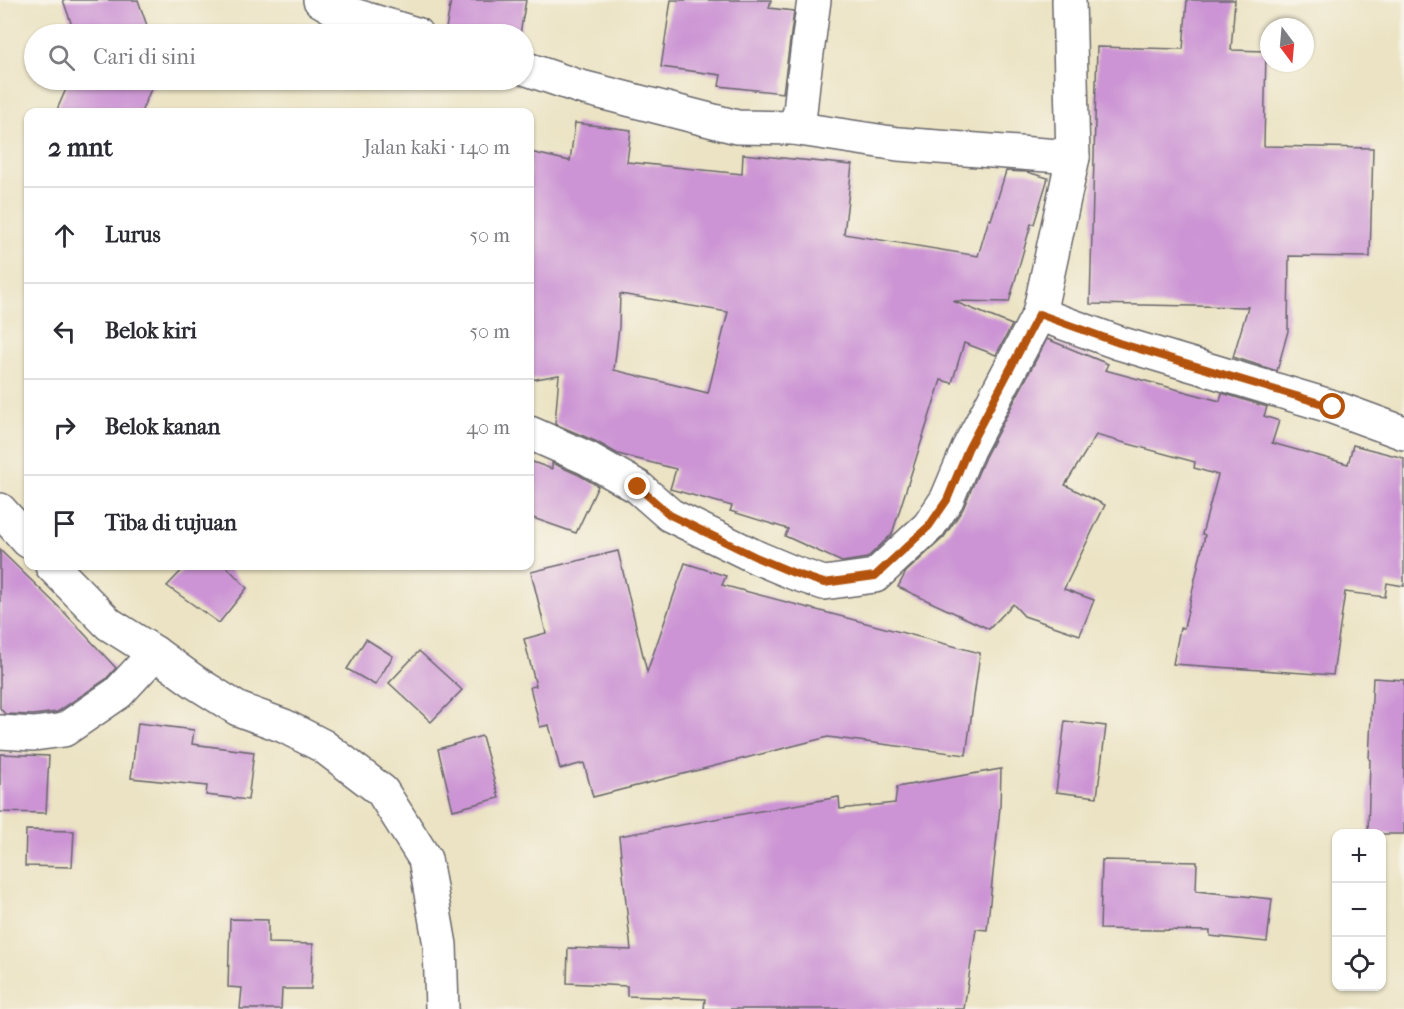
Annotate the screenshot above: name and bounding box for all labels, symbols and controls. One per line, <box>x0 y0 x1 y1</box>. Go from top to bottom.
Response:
north arrow <box>1260 18 1314 72</box>
search box <box>24 24 534 90</box>
icon: search <box>45 41 78 74</box>
text: Cari di sini <box>93 44 196 70</box>
text: 2 mnt <box>48 132 113 163</box>
text: Jalan kaki · 140 m <box>364 136 510 159</box>
icon: ahead <box>48 219 81 252</box>
text: Lurus <box>105 222 161 248</box>
text: 50 m <box>469 224 510 247</box>
icon: left <box>48 315 81 348</box>
text: Belok kiri <box>105 318 197 344</box>
text: 50 m <box>469 320 510 343</box>
route start <box>1319 393 1345 419</box>
icon: right <box>48 411 81 444</box>
text: Belok kanan <box>105 414 220 440</box>
text: 40 m <box>466 416 510 439</box>
route end <box>624 473 650 499</box>
icon: arrive <box>48 507 81 540</box>
text: Tiba di tujuan <box>105 510 237 536</box>
map controls <box>1332 829 1386 991</box>
button: + <box>1332 829 1386 883</box>
button: − <box>1332 883 1386 937</box>
button: locate <box>1332 937 1386 991</box>

